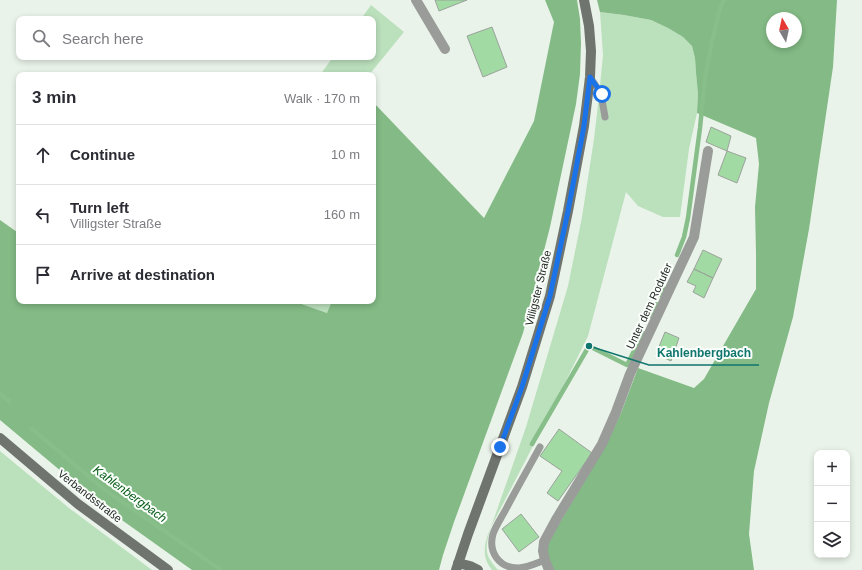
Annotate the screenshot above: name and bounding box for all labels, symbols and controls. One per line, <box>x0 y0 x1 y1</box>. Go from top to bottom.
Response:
north arrow <box>766 12 802 48</box>
search box <box>16 16 376 60</box>
icon: search <box>30 27 52 49</box>
text: Search here <box>62 30 144 47</box>
route start <box>593 85 611 103</box>
text: 3 min <box>32 88 76 107</box>
text: Walk · 170 m <box>284 91 360 106</box>
icon: ahead <box>32 144 54 166</box>
text: Continue <box>70 146 135 163</box>
text: 10 m <box>331 147 360 162</box>
text: Turn left <box>70 199 129 216</box>
icon: left <box>32 204 54 226</box>
text: 160 m <box>324 207 360 222</box>
text: Villigster Straße <box>70 216 162 231</box>
street label: Villigster Straße <box>523 249 553 327</box>
street label: Unter dem Rodufer <box>624 261 674 351</box>
icon: arrive <box>32 264 54 286</box>
text: Arrive at destination <box>70 266 215 283</box>
callout: Kahlenbergbach <box>649 341 759 365</box>
text: Kahlenbergbach <box>657 346 751 360</box>
route end <box>491 438 509 456</box>
map controls <box>814 450 850 558</box>
button: + <box>814 450 850 486</box>
water label: Kahlenbergbach <box>91 463 170 526</box>
street label: Verbandsstraße <box>56 467 124 525</box>
button: − <box>814 486 850 522</box>
button: layers <box>814 522 850 558</box>

